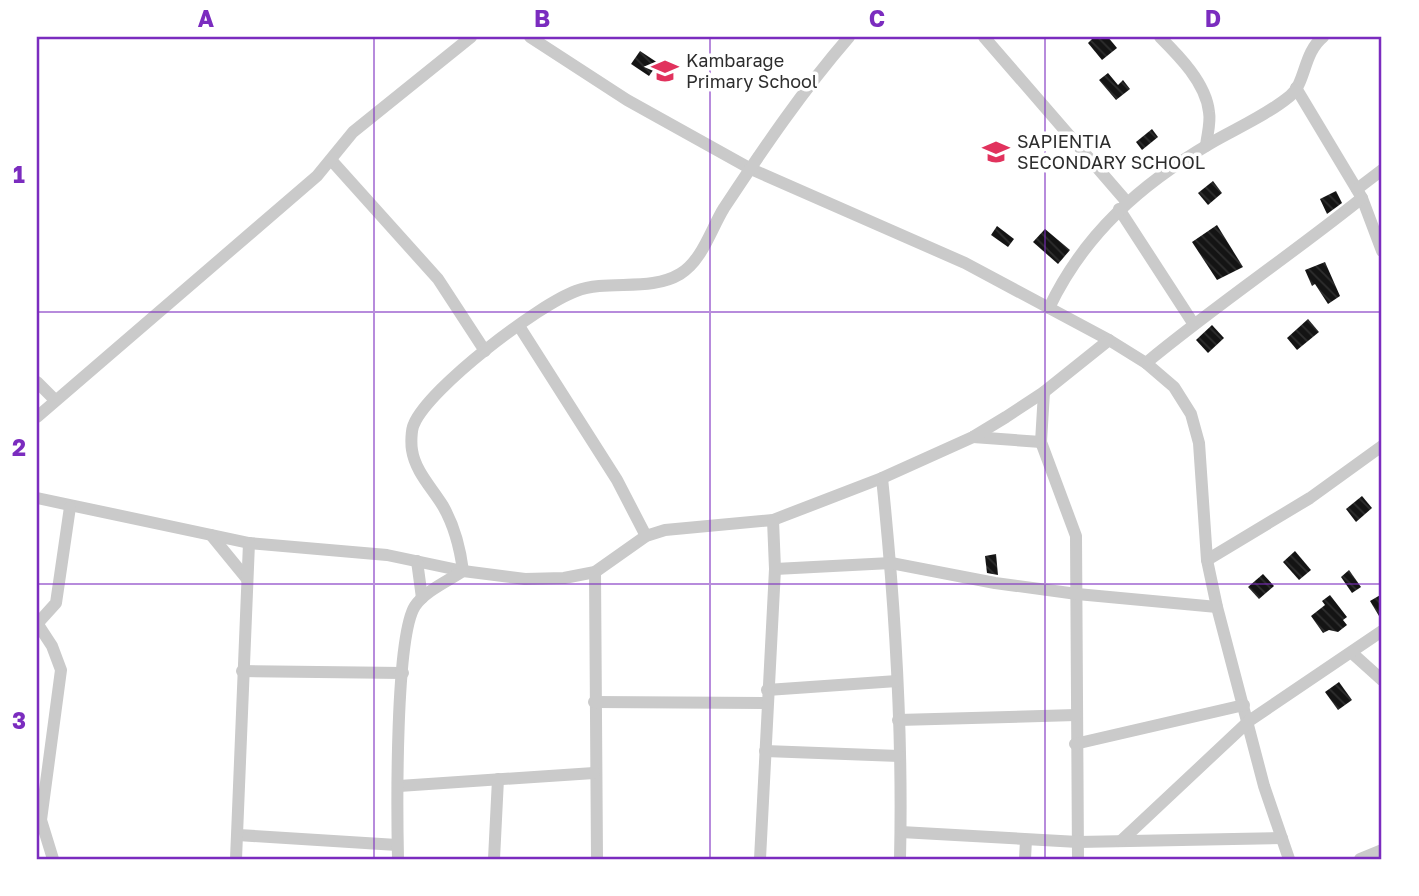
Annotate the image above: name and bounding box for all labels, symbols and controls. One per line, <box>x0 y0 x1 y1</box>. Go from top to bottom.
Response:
text: A <box>198 4 215 32</box>
text: B <box>534 4 550 32</box>
text: C <box>869 4 885 32</box>
text: D <box>1205 4 1221 32</box>
place label: Kambarage Primary School <box>686 49 818 92</box>
school or university icon: Kambarage Primary School <box>650 56 680 86</box>
place label: SAPIENTIA SECONDARY SCHOOL <box>1017 130 1205 173</box>
school or university icon: SAPIENTIA SECONDARY SCHOOL <box>981 137 1011 167</box>
text: 1 <box>13 160 25 188</box>
text: 2 <box>12 433 26 461</box>
text: 3 <box>12 706 26 734</box>

